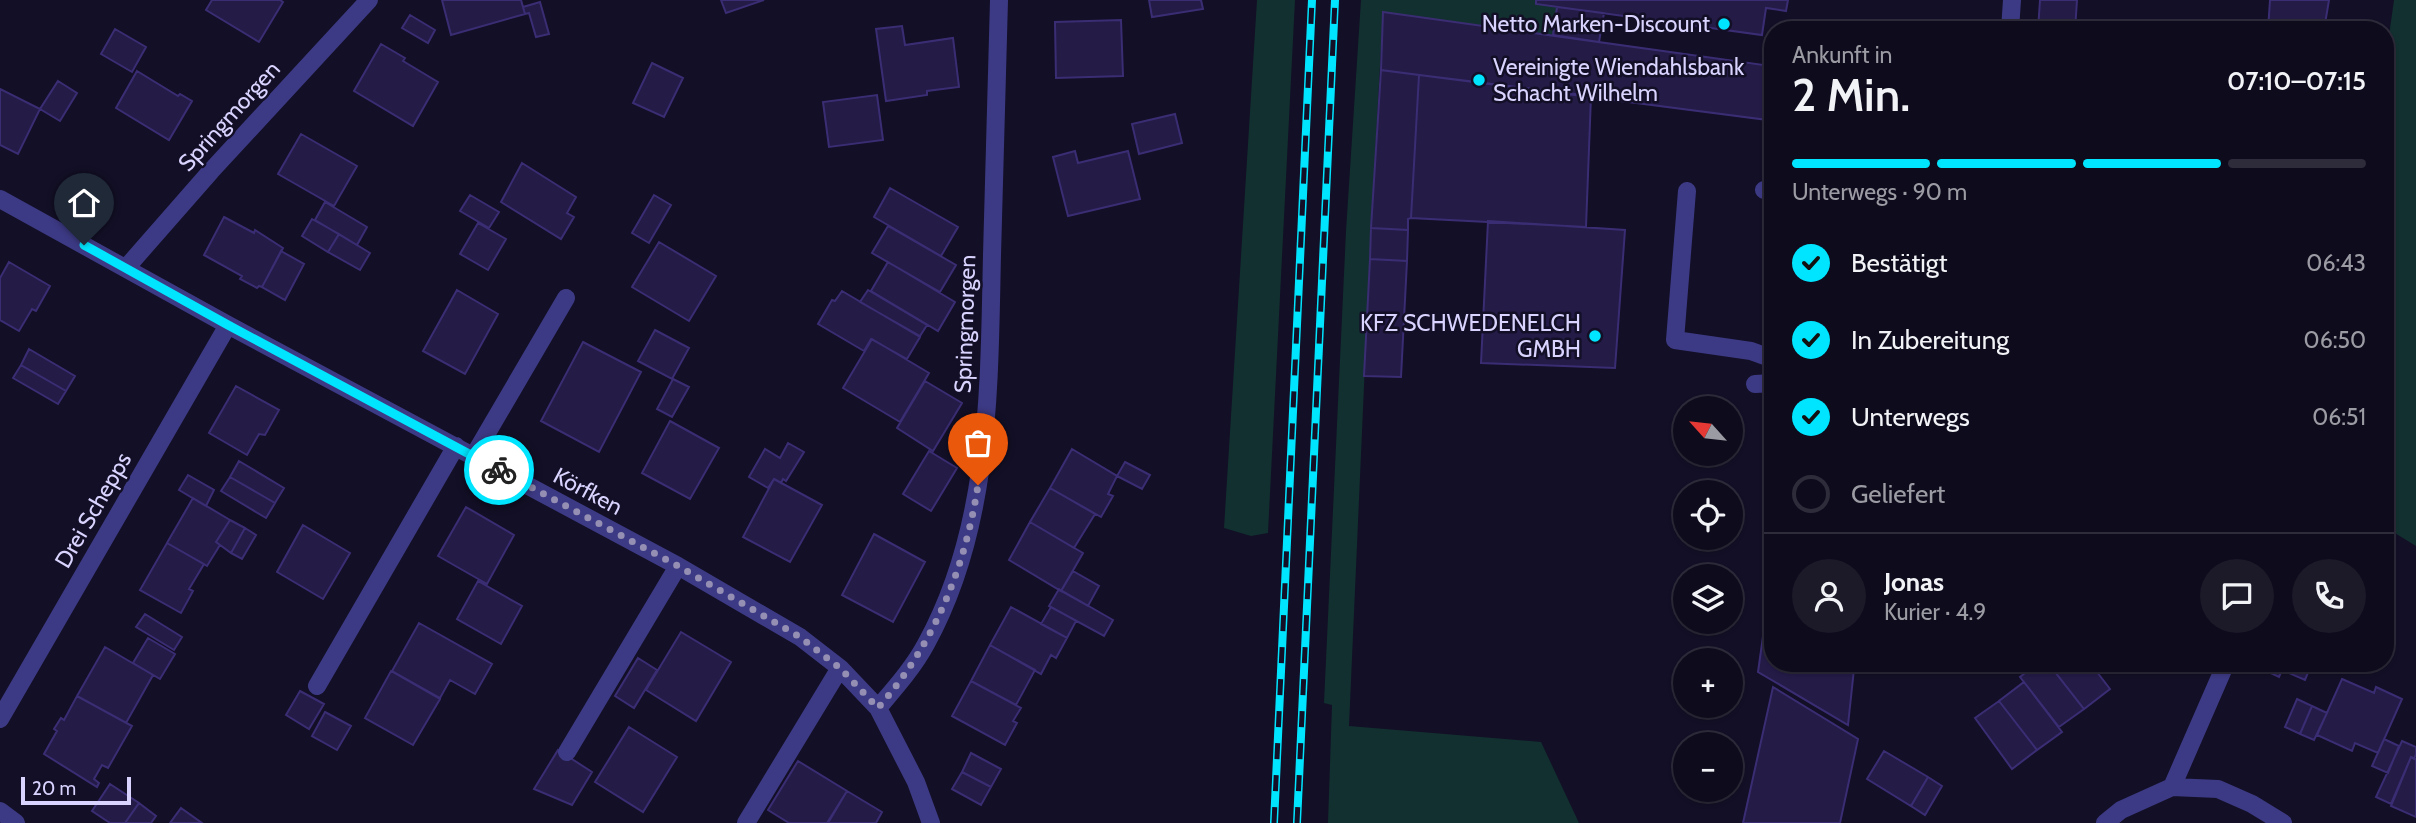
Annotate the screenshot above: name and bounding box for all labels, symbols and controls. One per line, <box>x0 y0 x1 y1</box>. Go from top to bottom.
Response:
place label: Netto Marken-Discount <box>1482 10 1710 38</box>
marker: Netto Marken-Discount <box>1716 16 1732 32</box>
text: Ankunft in <box>1792 41 1892 69</box>
place label: Vereinigte Wiendahlsbank Schacht Wilhelm <box>1493 53 1745 107</box>
street label: Springmorgen <box>172 55 286 177</box>
text: 07:10–07:15 <box>2227 65 2366 97</box>
text: 2 Min. <box>1792 67 1910 123</box>
marker: Vereinigte Wiendahlsbank Schacht Wilhelm <box>1471 72 1487 88</box>
pin <box>54 173 114 245</box>
text: Unterwegs · 90 m <box>1792 178 1967 206</box>
icon: home <box>65 184 103 222</box>
icon: check <box>1792 244 1830 282</box>
text: Bestätigt <box>1851 247 1948 279</box>
text: 06:43 <box>2306 249 2366 277</box>
street label: Springmorgen <box>949 254 981 394</box>
place label: KFZ SCHWEDENELCH GMBH <box>1360 309 1581 363</box>
icon: check <box>1792 321 1830 359</box>
text: In Zubereitung <box>1851 324 2009 356</box>
text: 06:50 <box>2304 326 2366 354</box>
marker: KFZ SCHWEDENELCH GMBH <box>1587 328 1603 344</box>
north arrow <box>1673 396 1743 466</box>
map controls <box>1673 396 1743 802</box>
icon: check <box>1792 398 1830 436</box>
text: Unterwegs <box>1851 401 1970 433</box>
text: 06:51 <box>2312 403 2366 431</box>
pin <box>948 413 1008 485</box>
icon: bag <box>959 424 997 462</box>
courier <box>464 435 534 505</box>
street label: Drei Schepps <box>49 447 137 573</box>
icon: bike <box>480 451 518 489</box>
street label: Körfken <box>549 461 627 521</box>
text: Geliefert <box>1851 478 1945 510</box>
button: locate <box>1673 480 1743 550</box>
button: person <box>1792 559 1866 633</box>
button: chat <box>2200 559 2274 633</box>
button: phone <box>2292 559 2366 633</box>
button: layers <box>1673 564 1743 634</box>
text: Jonas <box>1884 566 1944 598</box>
text: Kurier · 4.9 <box>1884 598 1986 626</box>
button: + <box>1673 648 1743 718</box>
button: − <box>1673 732 1743 802</box>
scale bar <box>21 774 131 806</box>
text: 20 m <box>32 777 76 800</box>

